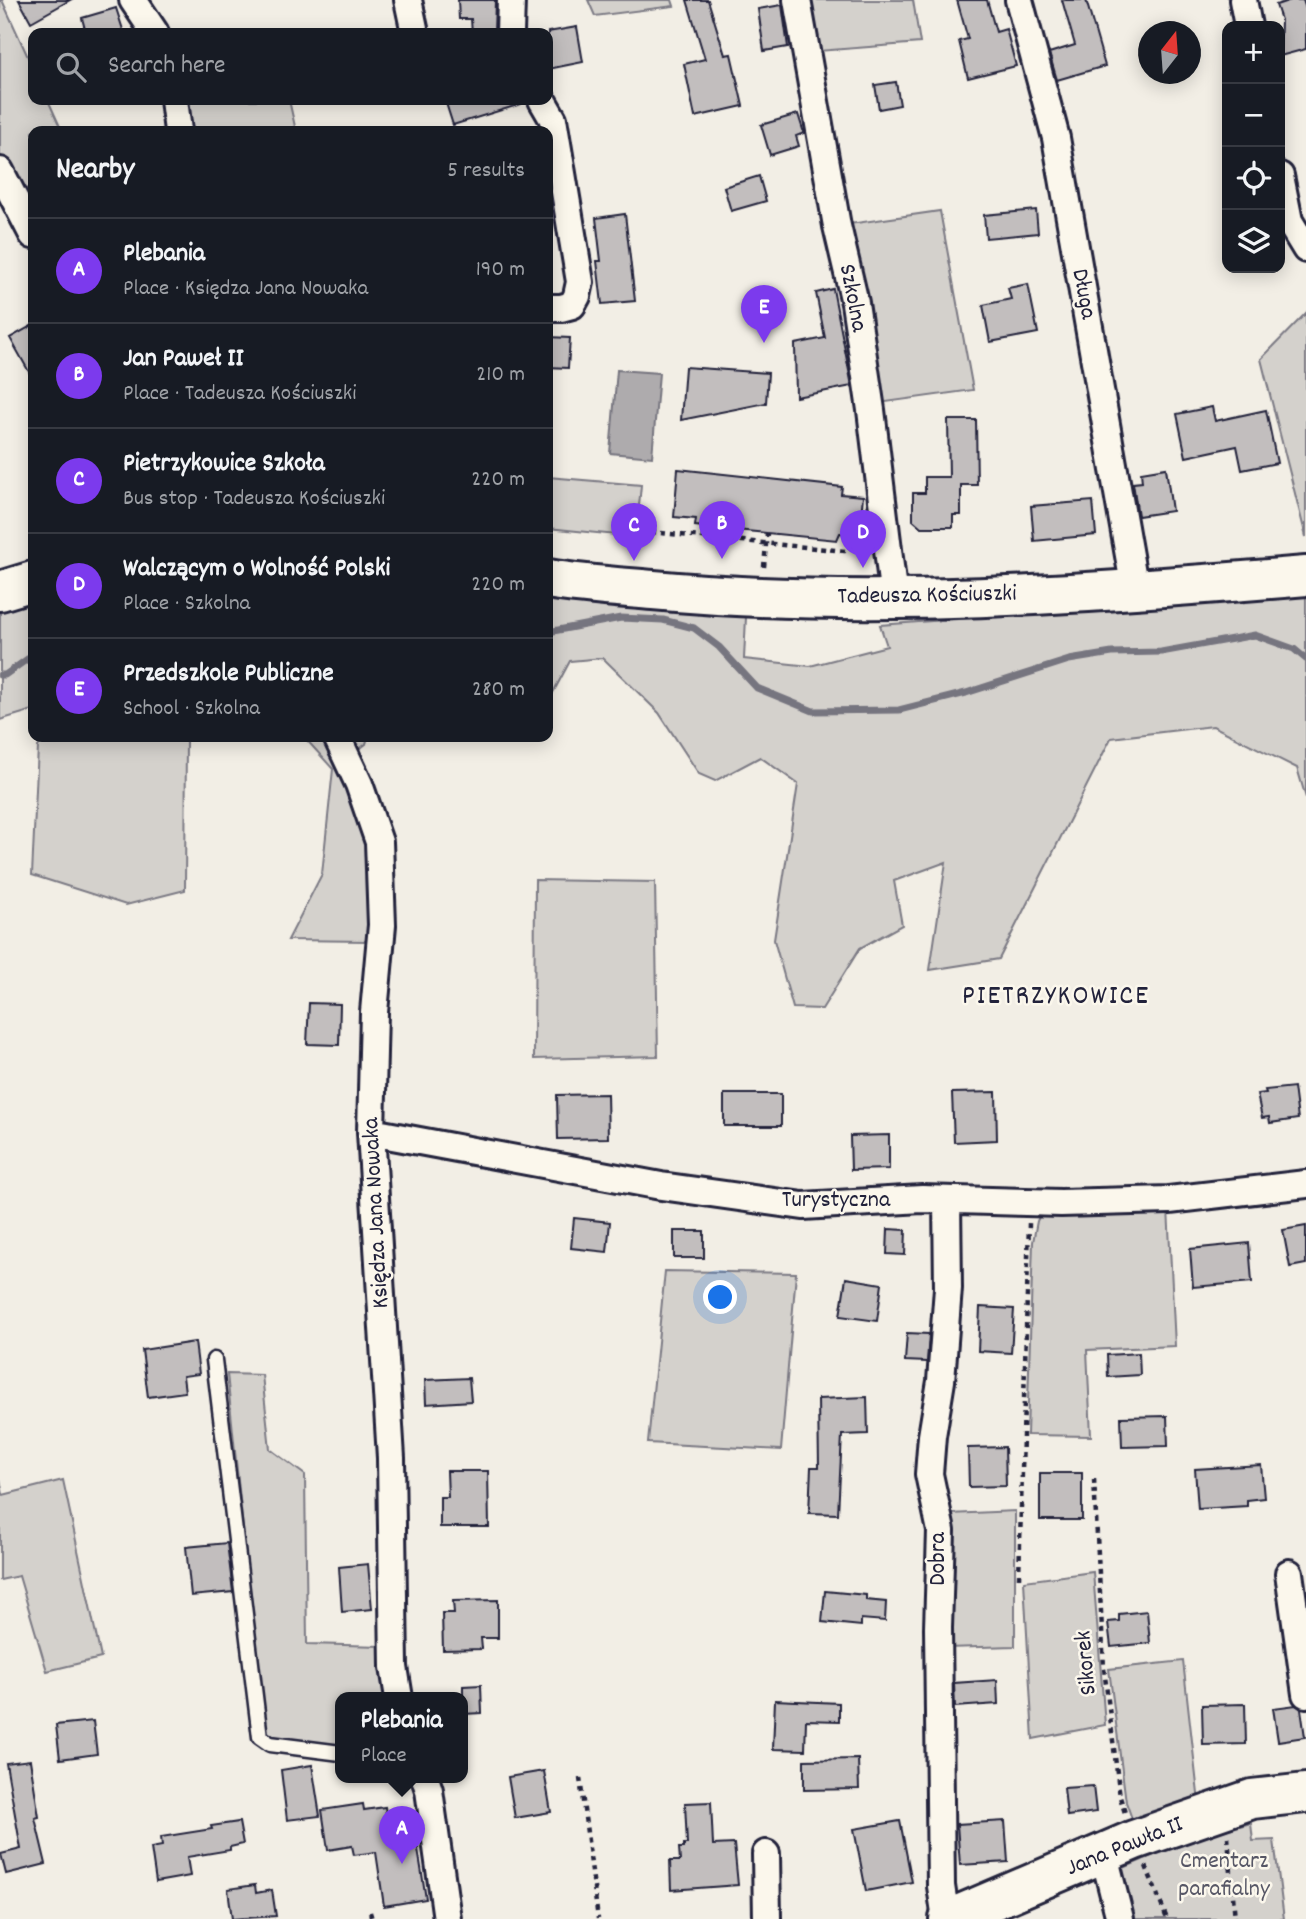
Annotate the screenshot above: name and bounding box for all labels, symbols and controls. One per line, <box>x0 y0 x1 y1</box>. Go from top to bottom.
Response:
north arrow <box>1138 21 1201 84</box>
map controls <box>1222 21 1285 273</box>
button: + <box>1222 21 1285 84</box>
search box <box>28 28 553 105</box>
icon: search <box>52 48 90 86</box>
text: Search here <box>108 48 226 85</box>
button: − <box>1222 84 1285 147</box>
button: locate <box>1222 147 1285 210</box>
text: Nearby <box>56 150 134 193</box>
text: 5 results <box>447 155 525 188</box>
button: layers <box>1222 210 1285 273</box>
text: Plebania <box>123 236 205 273</box>
text: A <box>73 254 85 287</box>
text: 190 m <box>476 254 525 287</box>
street label: Szkolna <box>829 261 875 335</box>
street label: Długa <box>1061 266 1105 323</box>
text: Place · Księdza Jana Nowaka <box>123 273 368 306</box>
pin: E <box>741 285 787 343</box>
text: Jan Paweł II <box>123 341 243 378</box>
text: B <box>74 359 84 392</box>
text: 210 m <box>476 359 525 392</box>
text: Place · Tadeusza Kościuszki <box>123 378 356 411</box>
text: Pietrzykowice Szkoła <box>123 446 325 483</box>
text: C <box>73 464 85 497</box>
text: 220 m <box>471 464 525 497</box>
text: Bus stop · Tadeusza Kościuszki <box>123 483 385 516</box>
pin: B <box>699 501 745 559</box>
pin: C <box>611 503 657 561</box>
pin: D <box>840 510 886 568</box>
text: Walczącym o Wolność Polski <box>123 551 390 588</box>
text: D <box>73 569 85 602</box>
text: 220 m <box>471 569 525 602</box>
street label: Tadeusza Kościuszki <box>837 577 1017 615</box>
text: Place · Szkolna <box>123 588 250 621</box>
text: Przedszkole Publiczne <box>123 656 334 693</box>
text: E <box>74 674 84 707</box>
text: 280 m <box>472 674 525 707</box>
text: School · Szkolna <box>123 693 260 726</box>
district label: PIETRZYKOWICE <box>962 978 1150 1018</box>
street label: Księdza Jana Nowaka <box>355 1116 399 1309</box>
street label: Turystyczna <box>782 1184 891 1218</box>
your location <box>703 1280 737 1314</box>
street label: Dobra <box>922 1531 956 1586</box>
street label: Sikorek <box>1067 1629 1107 1697</box>
popup <box>335 1692 468 1783</box>
text: Plebania <box>361 1703 442 1740</box>
text: Place <box>361 1740 407 1773</box>
pin: A <box>379 1806 425 1864</box>
street label: Jana Pawła II <box>1062 1808 1189 1886</box>
park label: Cmentarz parafialny <box>1178 1845 1271 1907</box>

